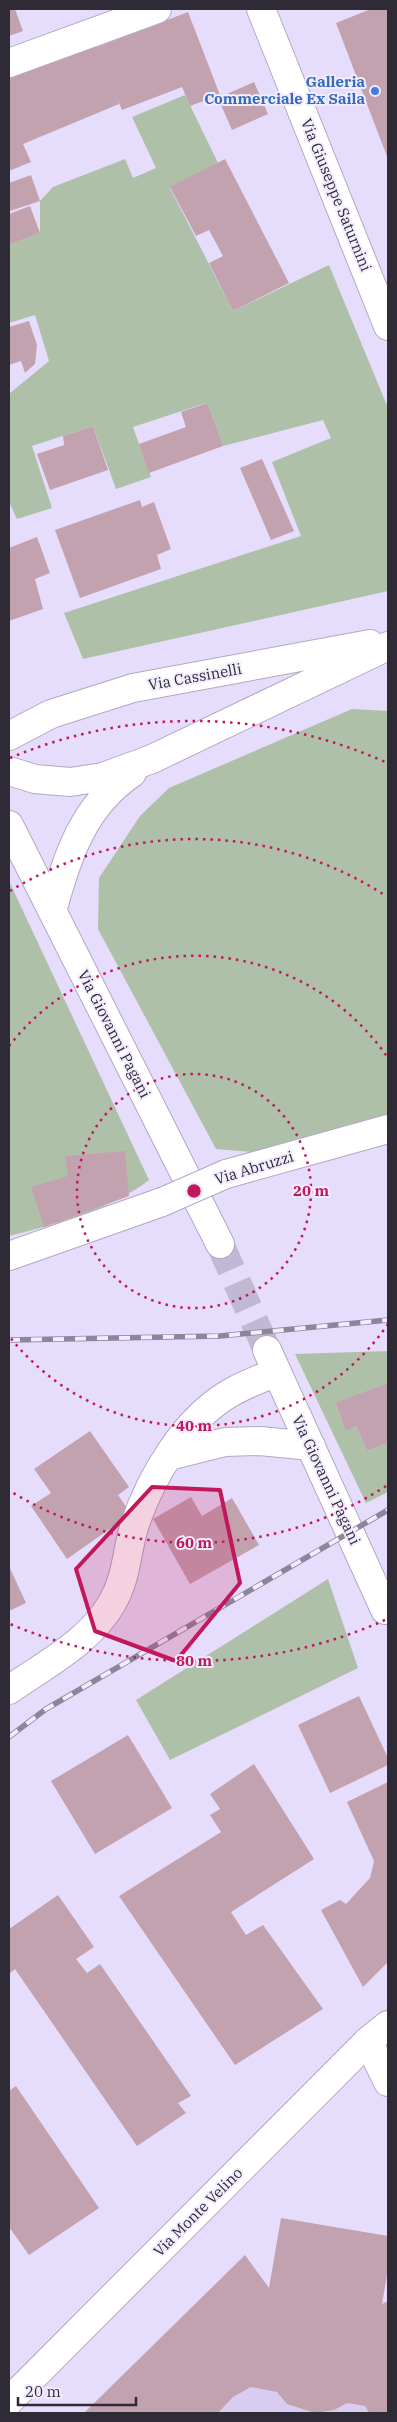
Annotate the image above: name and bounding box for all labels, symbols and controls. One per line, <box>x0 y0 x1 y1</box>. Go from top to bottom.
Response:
place label: Galleria Commerciale Ex Saila <box>204 72 365 108</box>
marker: Galleria Commerciale Ex Saila <box>369 85 381 97</box>
street label: Via Giuseppe Saturnini <box>297 116 376 274</box>
street label: Via Cassinelli <box>147 659 243 694</box>
street label: Via Giovanni Pagani <box>74 967 155 1101</box>
street label: Via Abruzzi <box>212 1146 296 1189</box>
text: 20 m <box>293 1181 329 1200</box>
centre of rings <box>185 1182 203 1200</box>
street label: Via Giovanni Pagani <box>288 1412 365 1548</box>
text: 40 m <box>176 1416 212 1435</box>
text: 60 m <box>176 1533 212 1552</box>
text: 80 m <box>176 1651 212 1670</box>
street label: Via Monte Velino <box>149 2163 246 2260</box>
scale bar <box>18 2374 135 2406</box>
text: 20 m <box>25 2382 61 2401</box>

